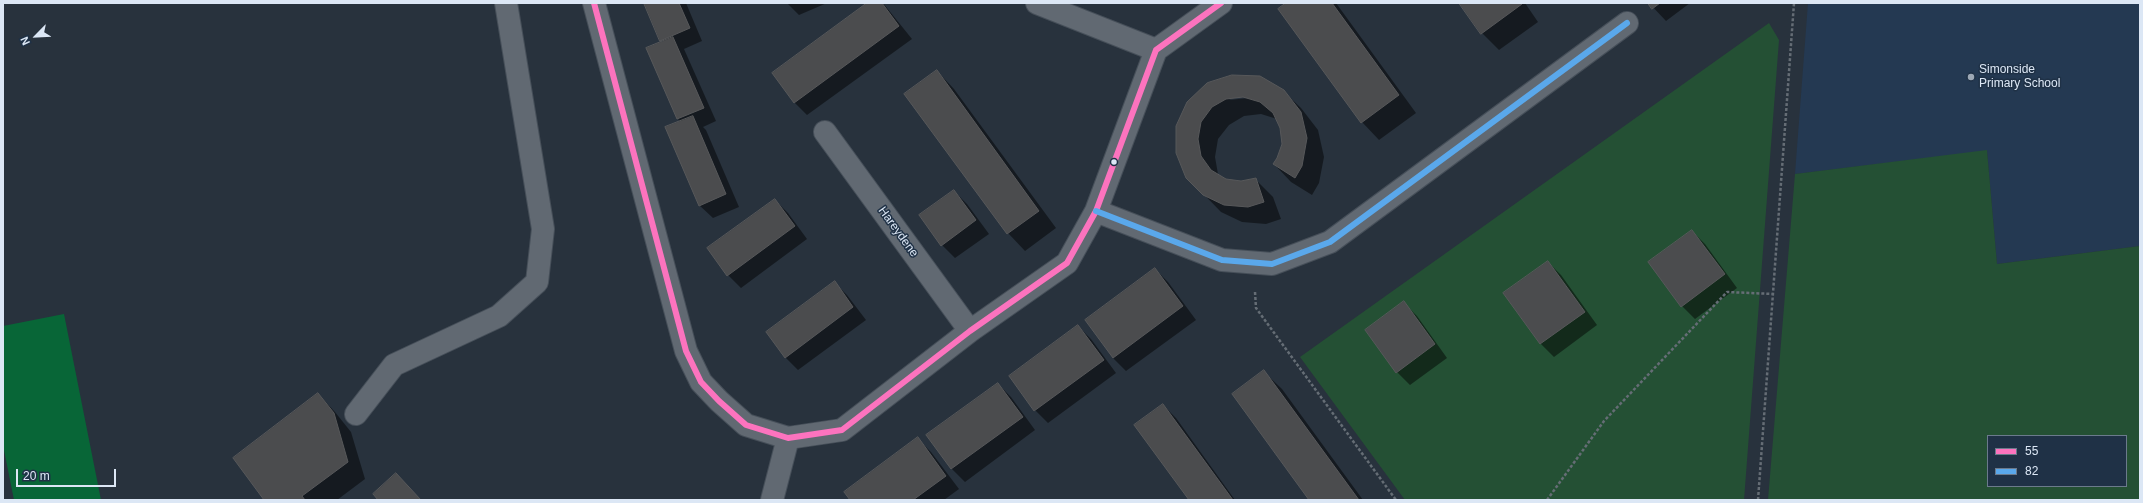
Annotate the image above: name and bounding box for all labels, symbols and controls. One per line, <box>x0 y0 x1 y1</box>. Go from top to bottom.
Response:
north arrow <box>16 16 56 56</box>
text: N <box>18 35 32 47</box>
place label: Simonside Primary School <box>1979 63 2060 91</box>
marker: Simonside Primary School <box>1966 72 1976 82</box>
unlabelled marker <box>1109 157 1119 167</box>
street label: Hareydene <box>875 204 921 260</box>
legend <box>1987 435 2127 487</box>
text: 55 <box>2025 444 2038 458</box>
scale bar <box>18 461 118 487</box>
text: 82 <box>2025 464 2038 478</box>
text: 20 m <box>23 469 50 483</box>

